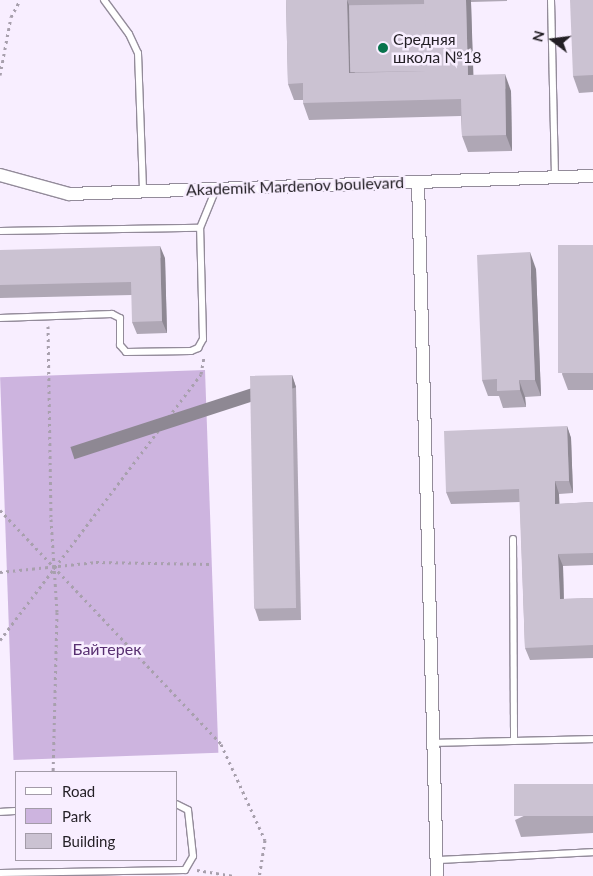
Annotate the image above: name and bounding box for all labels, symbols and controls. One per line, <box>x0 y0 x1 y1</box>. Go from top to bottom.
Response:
north arrow <box>528 15 578 65</box>
place label: Средняя школа №18 <box>393 29 481 67</box>
text: N <box>528 29 548 43</box>
marker: Средняя школа №18 <box>377 42 389 54</box>
street label: Akademik Mardenov boulevard <box>185 173 405 199</box>
park label: Байтерек <box>73 639 141 659</box>
legend <box>15 771 178 861</box>
text: Road <box>62 782 95 800</box>
text: Park <box>62 807 91 825</box>
text: Building <box>62 832 115 850</box>

